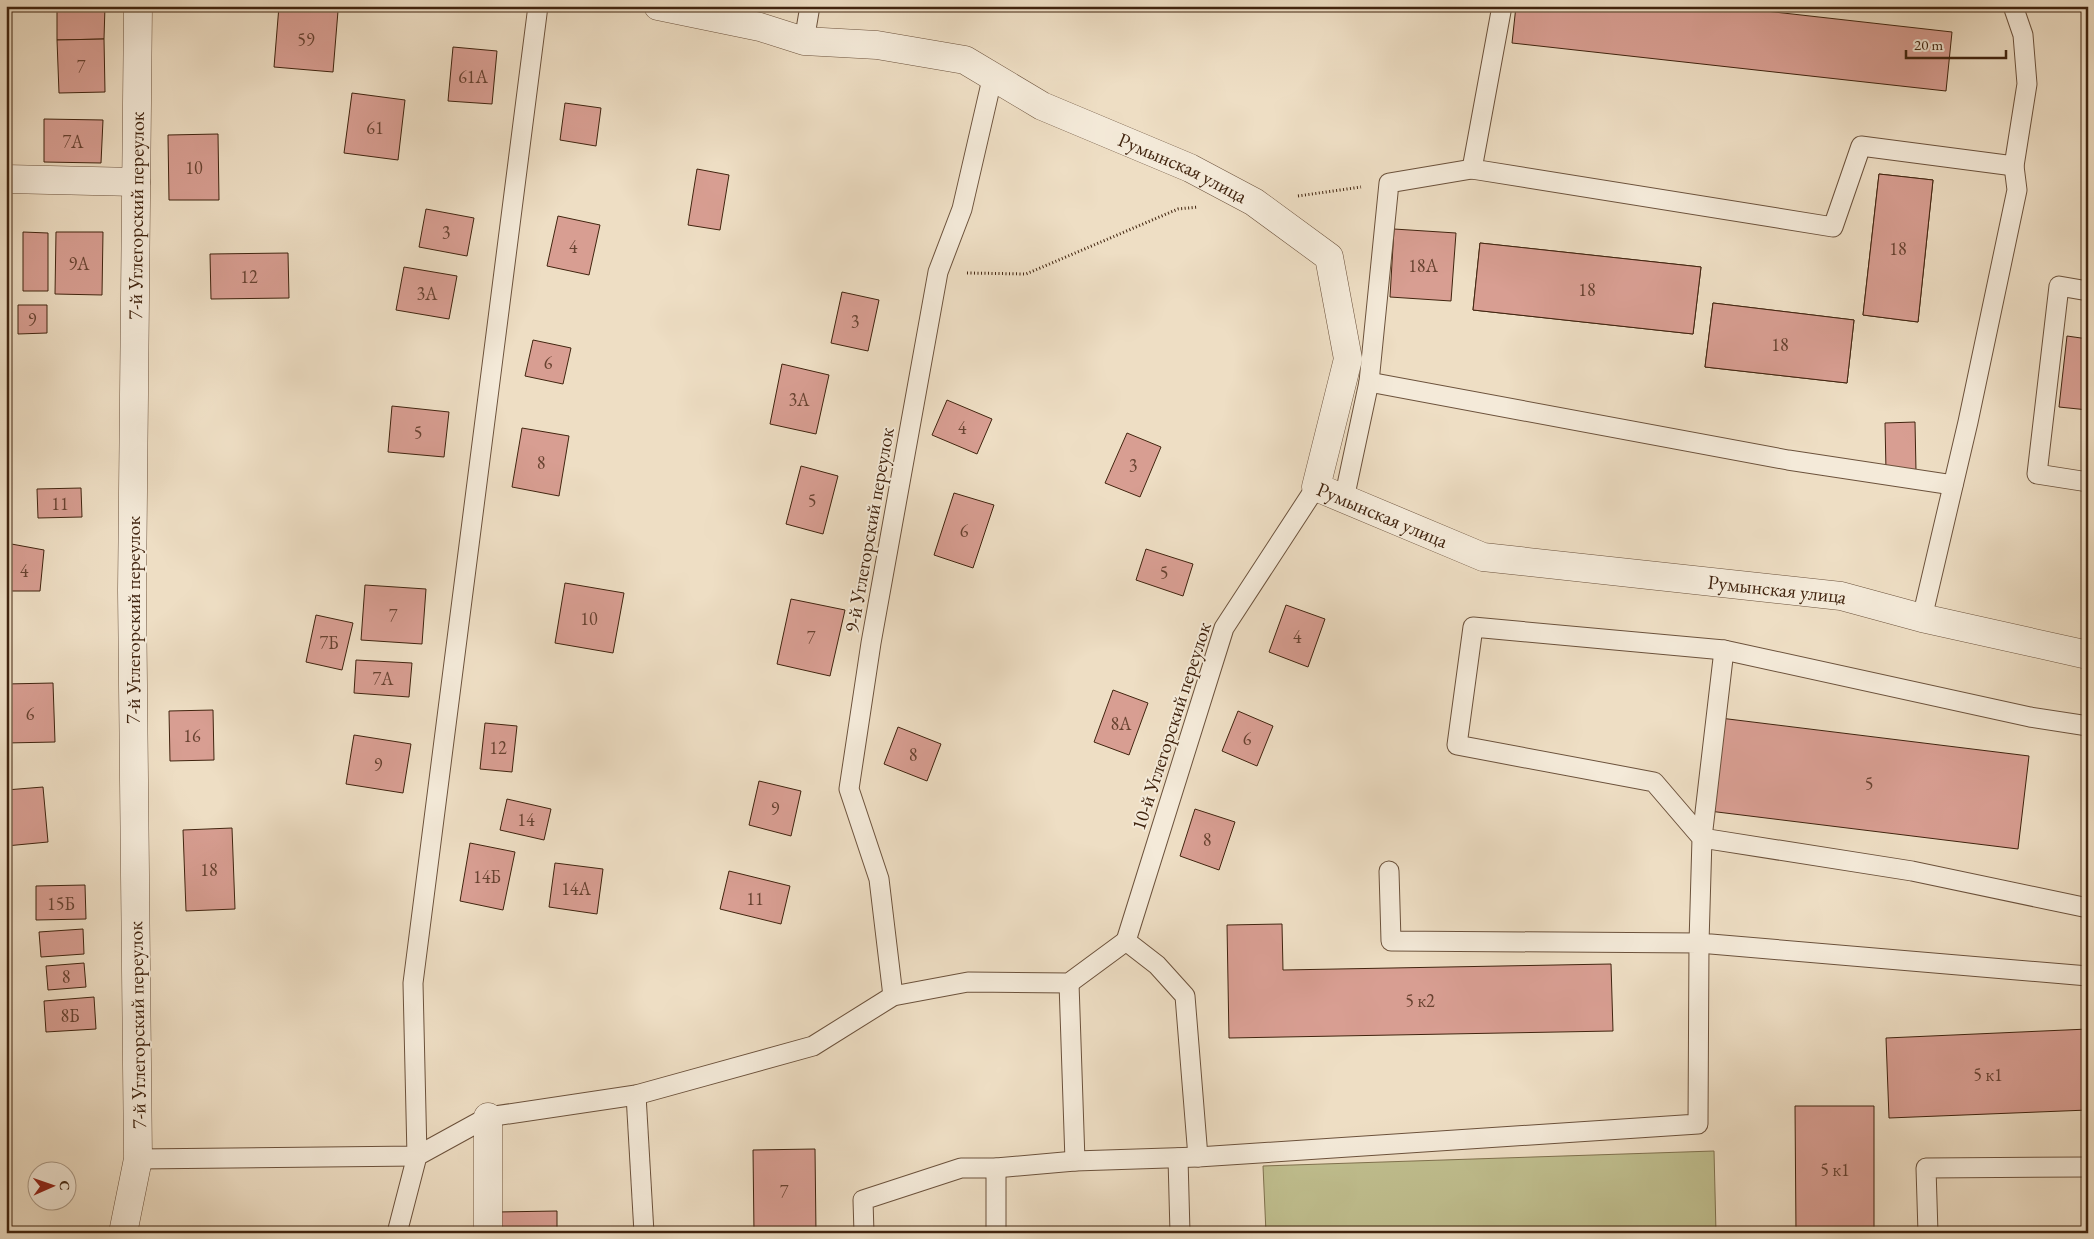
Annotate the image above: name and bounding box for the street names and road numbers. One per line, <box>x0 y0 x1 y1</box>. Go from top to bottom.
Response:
street label: 7-й Углегорский переулок <box>122 111 150 320</box>
street label: Румынская улица <box>1114 126 1252 209</box>
street label: 9-й Углегорский переулок <box>838 425 900 635</box>
street label: Румынская улица <box>1313 476 1452 554</box>
street label: 7-й Углегорский переулок <box>120 516 146 724</box>
street label: Румынская улица <box>1706 569 1850 610</box>
street label: 10-й Углегорский переулок <box>1125 618 1217 833</box>
street label: 7-й Углегорский переулок <box>122 920 152 1129</box>

